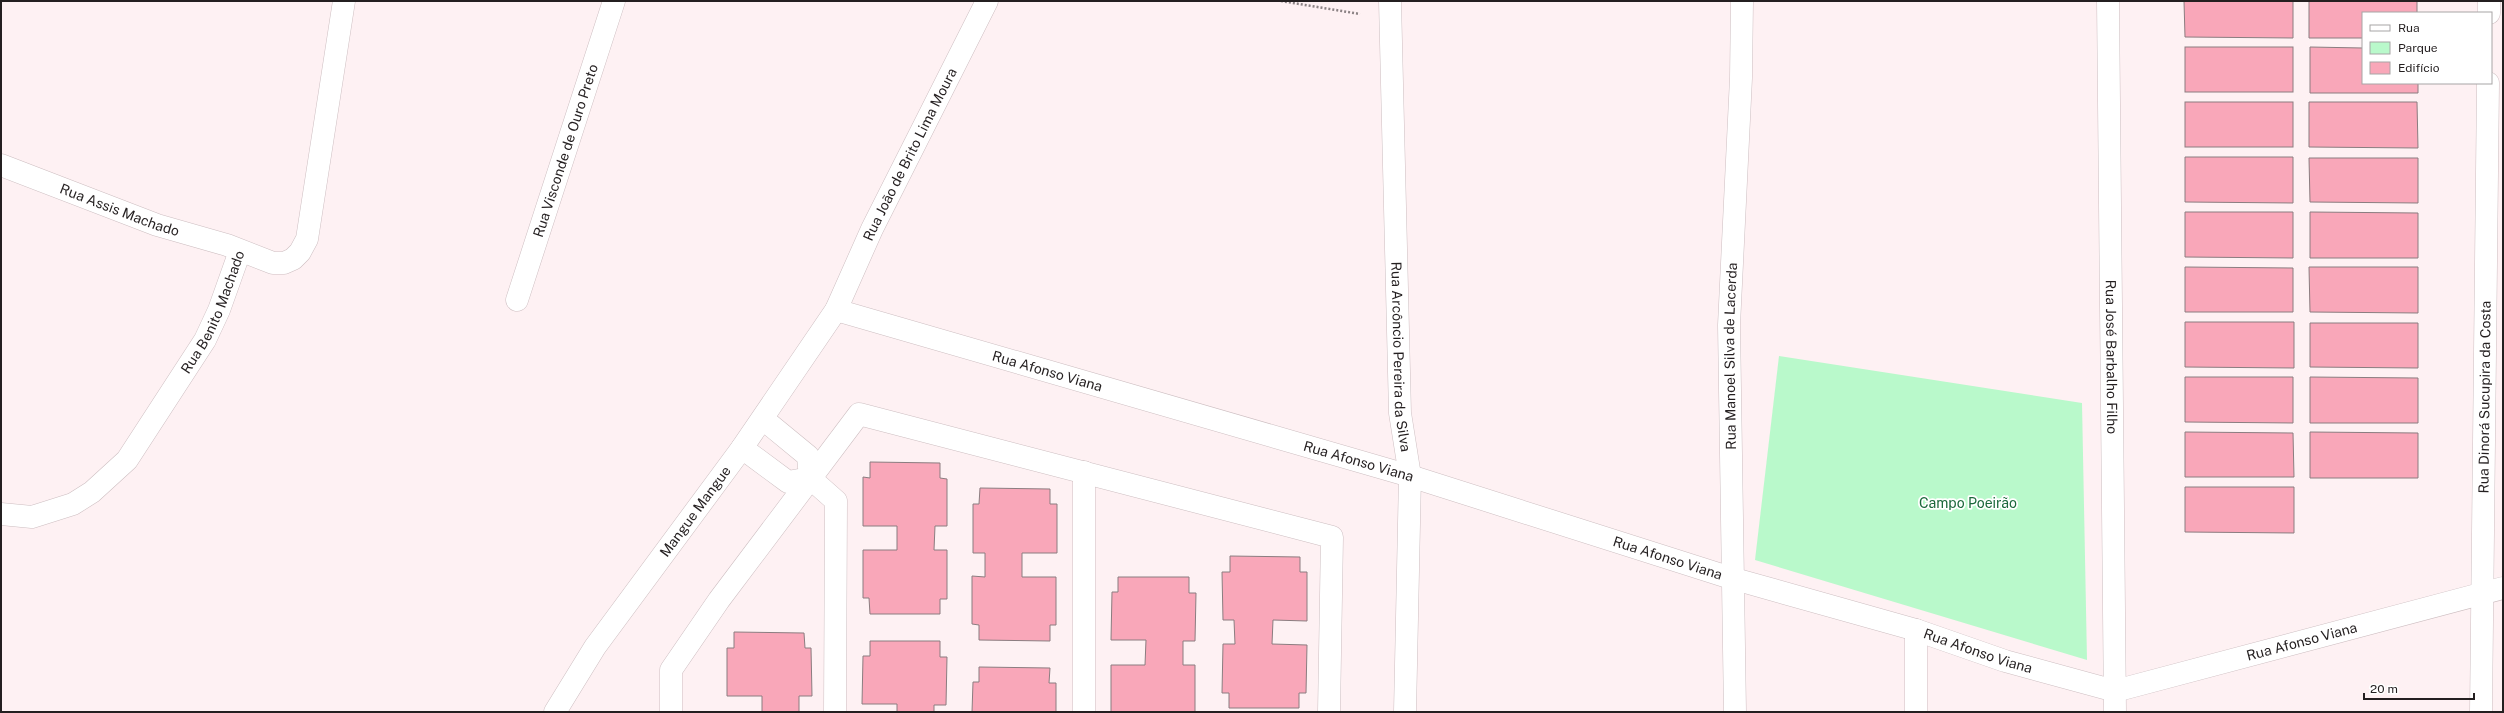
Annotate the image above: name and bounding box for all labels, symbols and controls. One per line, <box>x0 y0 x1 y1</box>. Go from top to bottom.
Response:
legend <box>2362 12 2492 84</box>
text: Rua <box>2398 21 2420 35</box>
text: Parque <box>2398 41 2438 55</box>
text: Edifício <box>2398 61 2440 75</box>
street label: Rua Visconde de Ouro Preto <box>530 62 601 239</box>
street label: Rua João de Brito Lima Moura <box>860 65 960 243</box>
street label: Rua Assis Machado <box>58 180 181 239</box>
street label: Rua Benito Machado <box>178 248 248 376</box>
street label: Rua Arcôncio Pereira da Silva <box>1388 261 1414 453</box>
street label: Rua Manoel Silva de Lacerda <box>1721 262 1740 450</box>
street label: Rua José Barbalho Filho <box>2103 280 2120 434</box>
street label: Rua Dinorá Sucupira da Costa <box>2475 300 2494 494</box>
street label: Rua Afonso Viana <box>990 348 1104 395</box>
street label: Rua Afonso Viana <box>1302 438 1415 485</box>
street label: Mangue Mangue <box>656 463 734 560</box>
park label: Campo Poeirão <box>1919 495 2017 511</box>
street label: Rua Afonso Viana <box>1611 533 1724 583</box>
street label: Rua Afonso Viana <box>2245 619 2359 664</box>
street label: Rua Afonso Viana <box>1922 625 2034 676</box>
scale bar <box>2364 675 2474 701</box>
text: 20 m <box>2370 682 2398 696</box>

